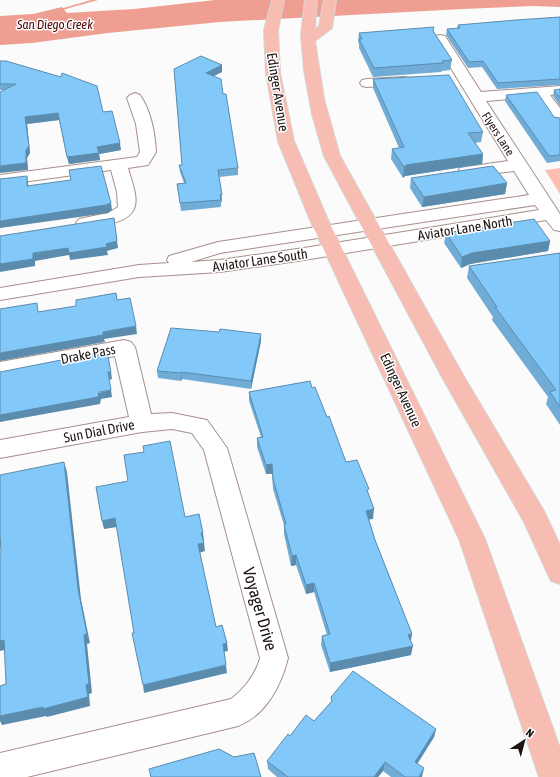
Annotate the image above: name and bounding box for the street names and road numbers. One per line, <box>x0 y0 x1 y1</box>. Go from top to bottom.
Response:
street label: Edinger Avenue <box>264 51 292 133</box>
street label: Flyers Lane <box>479 110 517 158</box>
street label: Aviator Lane North <box>417 213 513 243</box>
street label: Aviator Lane South <box>211 245 309 275</box>
street label: Drake Pass <box>59 341 117 367</box>
street label: Edinger Avenue <box>377 351 425 429</box>
street label: Sun Dial Drive <box>62 416 136 446</box>
street label: Voyager Drive <box>239 565 281 653</box>

